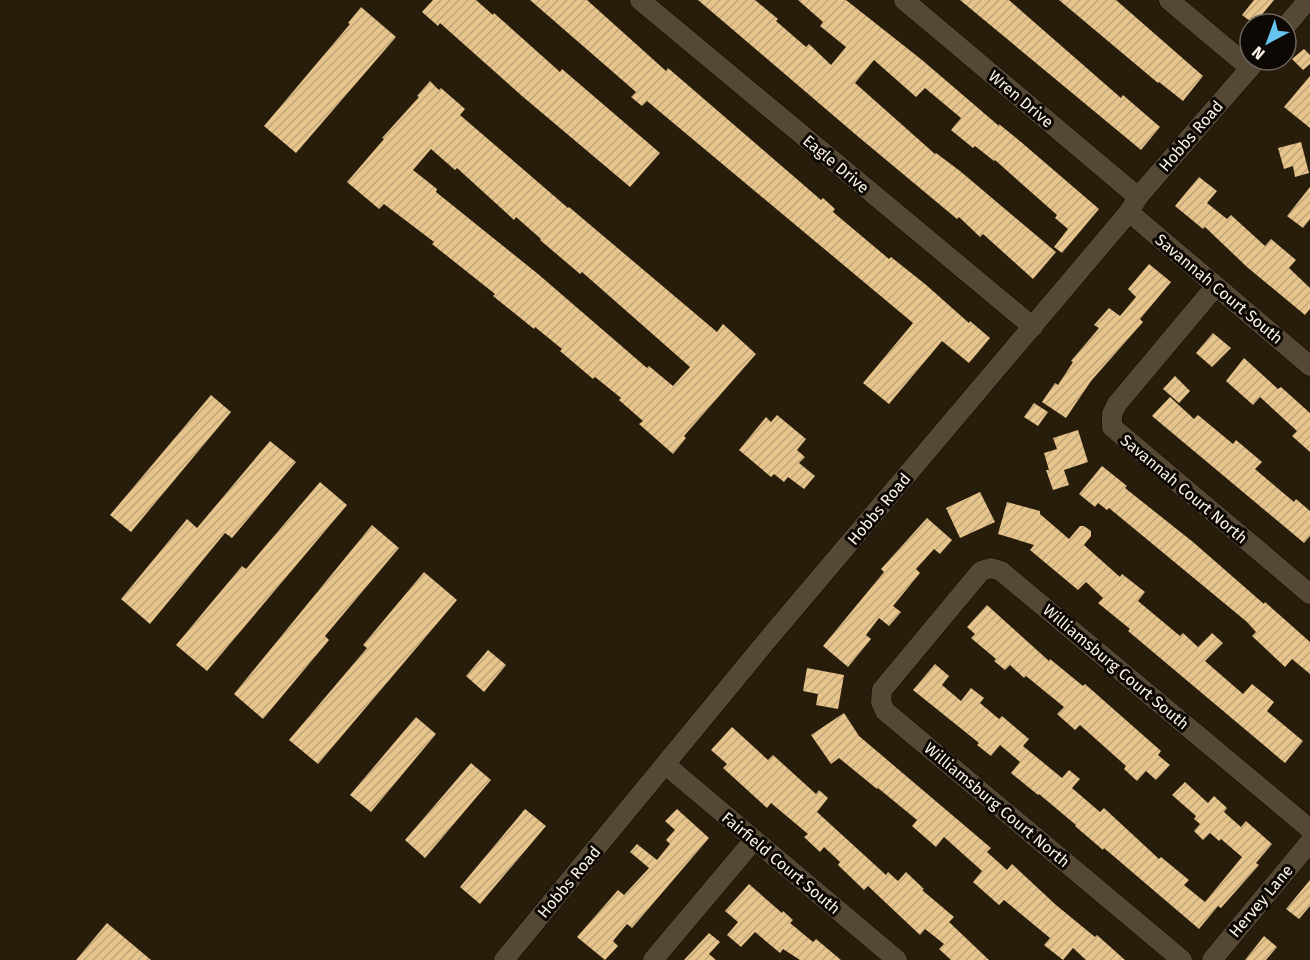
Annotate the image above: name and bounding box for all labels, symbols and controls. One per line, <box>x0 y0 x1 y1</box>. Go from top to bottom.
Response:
north arrow <box>1238 12 1298 72</box>
text: N <box>1248 42 1269 64</box>
street label: Wren Drive <box>985 66 1057 132</box>
street label: Hobbs Road <box>1155 97 1227 175</box>
street label: Eagle Drive <box>799 131 873 197</box>
street label: Savannah Court South <box>1151 230 1287 348</box>
street label: Savannah Court North <box>1117 430 1251 548</box>
street label: Hobbs Road <box>843 469 915 549</box>
street label: Williamsburg Court South <box>1039 600 1193 734</box>
street label: Williamsburg Court North <box>920 739 1074 871</box>
street label: Fairfield Court South <box>718 808 844 918</box>
street label: Hobbs Road <box>533 842 605 922</box>
street label: Hervey Lane <box>1225 861 1297 941</box>

